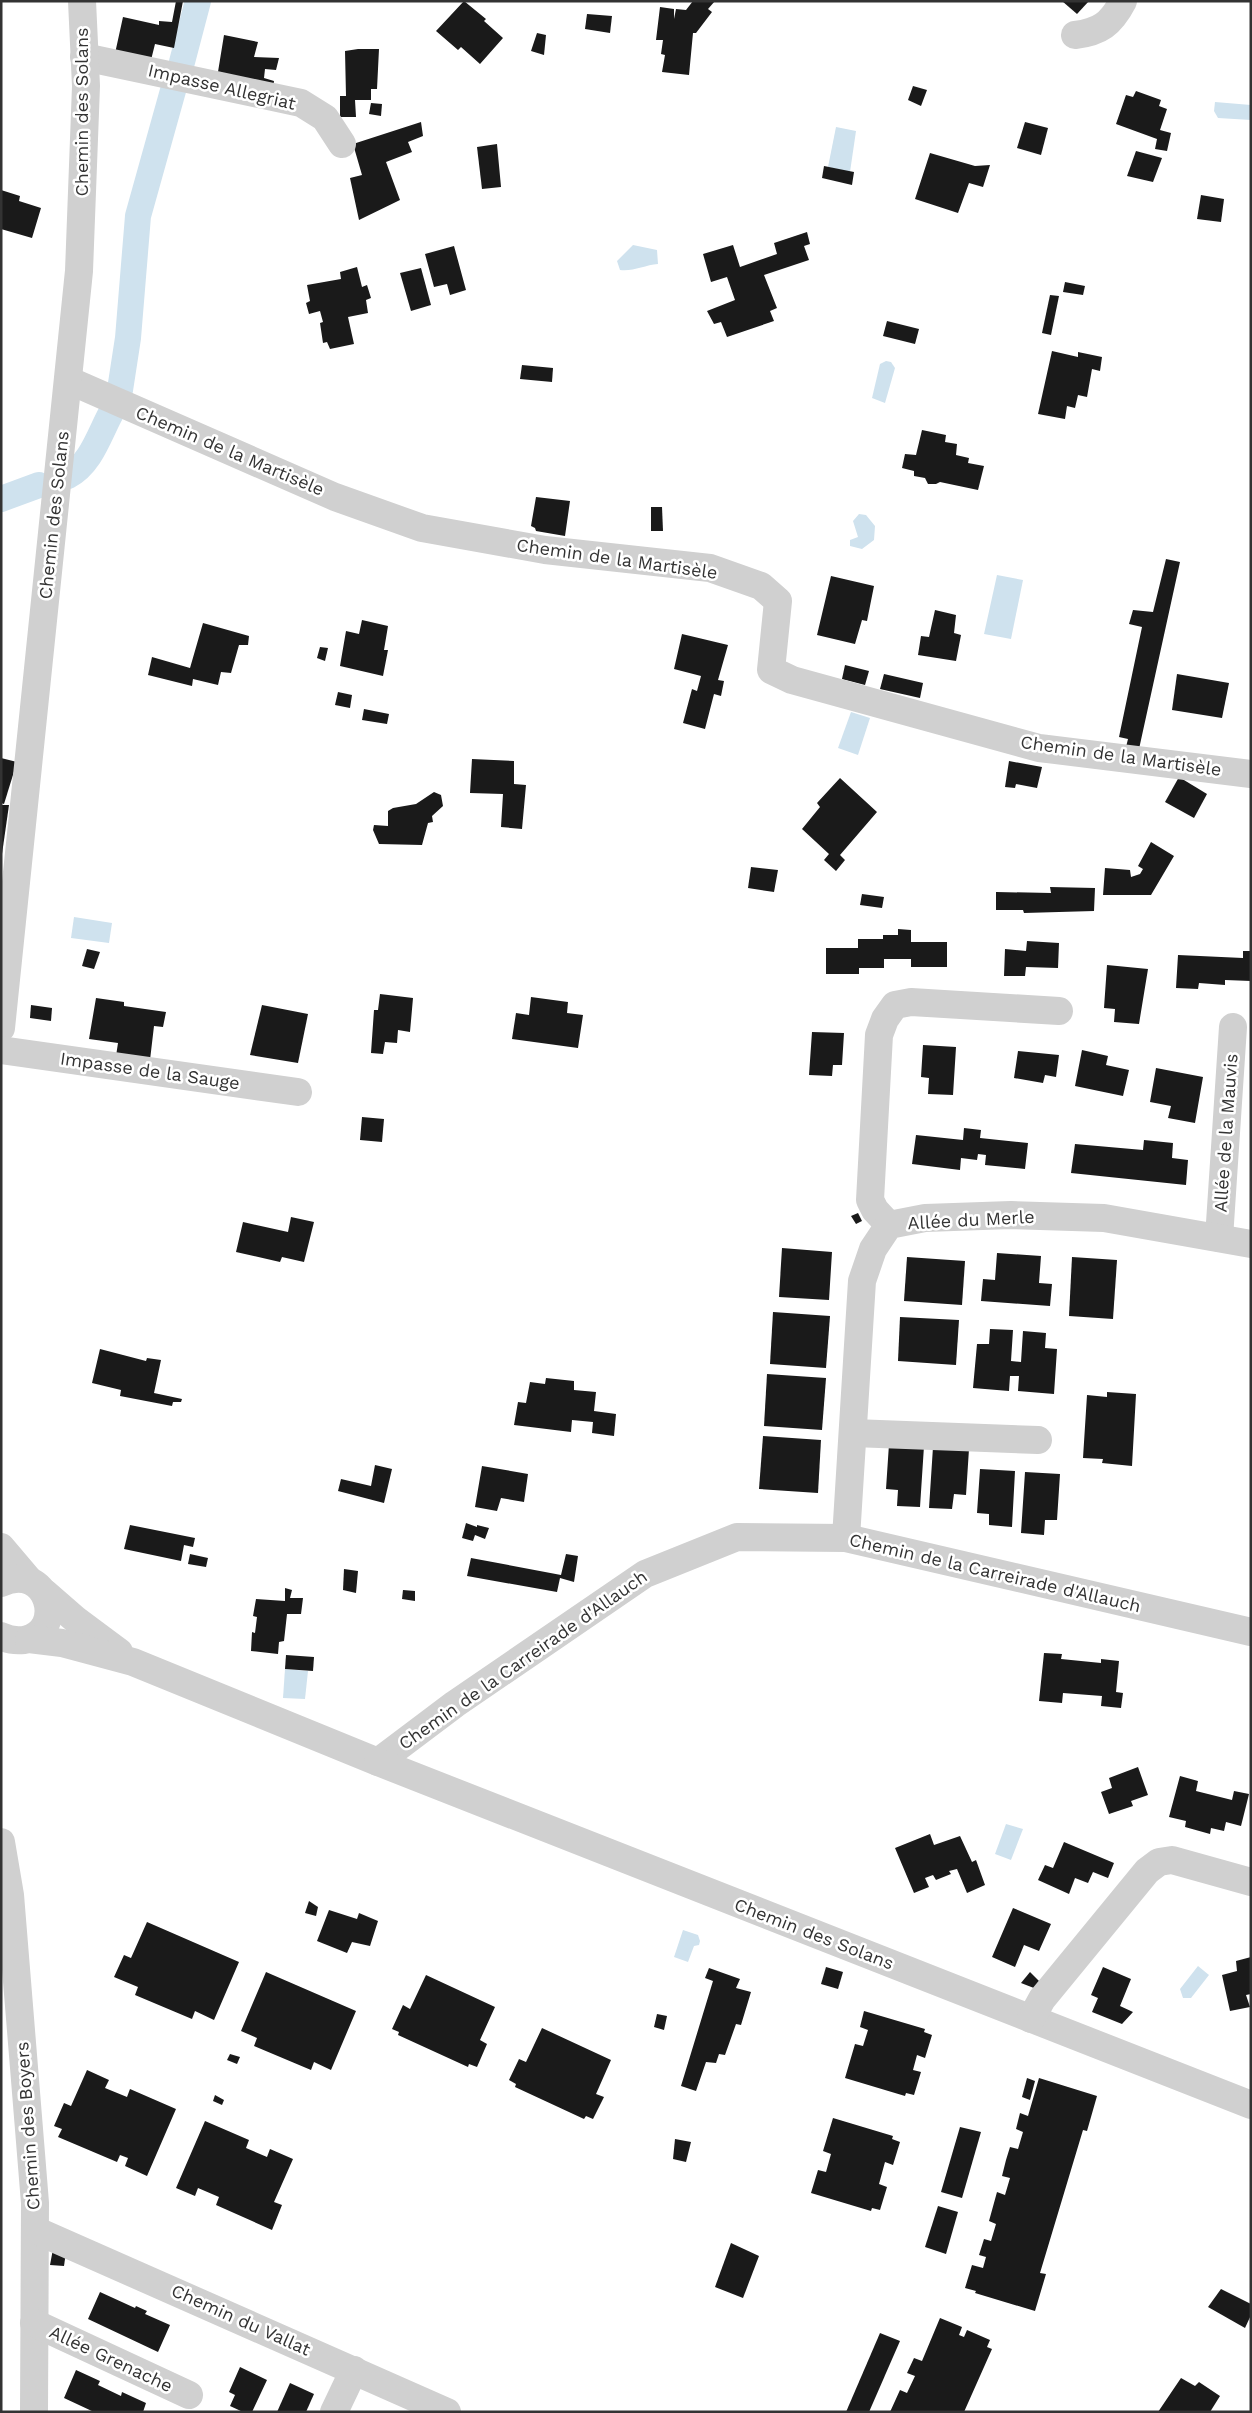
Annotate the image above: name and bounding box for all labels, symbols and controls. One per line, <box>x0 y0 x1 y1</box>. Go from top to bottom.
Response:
street label: Chemin des Solans <box>71 27 92 197</box>
street label: Impasse Allegriat <box>146 59 298 114</box>
street label: Chemin de la Martisèle <box>133 401 328 500</box>
street label: Chemin des Solans <box>34 430 73 600</box>
street label: Chemin de la Martisèle <box>515 534 719 583</box>
street label: Chemin de la Martisèle <box>1019 731 1223 780</box>
street label: Impasse de la Sauge <box>59 1047 241 1094</box>
street label: Allée de la Mauvis <box>1209 1053 1242 1213</box>
street label: Allée du Merle <box>907 1206 1035 1233</box>
street label: Chemin de la Carreirade d'Allauch <box>847 1529 1143 1616</box>
street label: Chemin de la Carreirade d'Allauch <box>394 1565 651 1754</box>
street label: Chemin des Solans <box>731 1893 897 1974</box>
street label: Chemin des Boyers <box>11 2041 44 2211</box>
street label: Chemin du Vallat <box>168 2279 314 2360</box>
street label: Allée Grenache <box>46 2321 176 2396</box>

